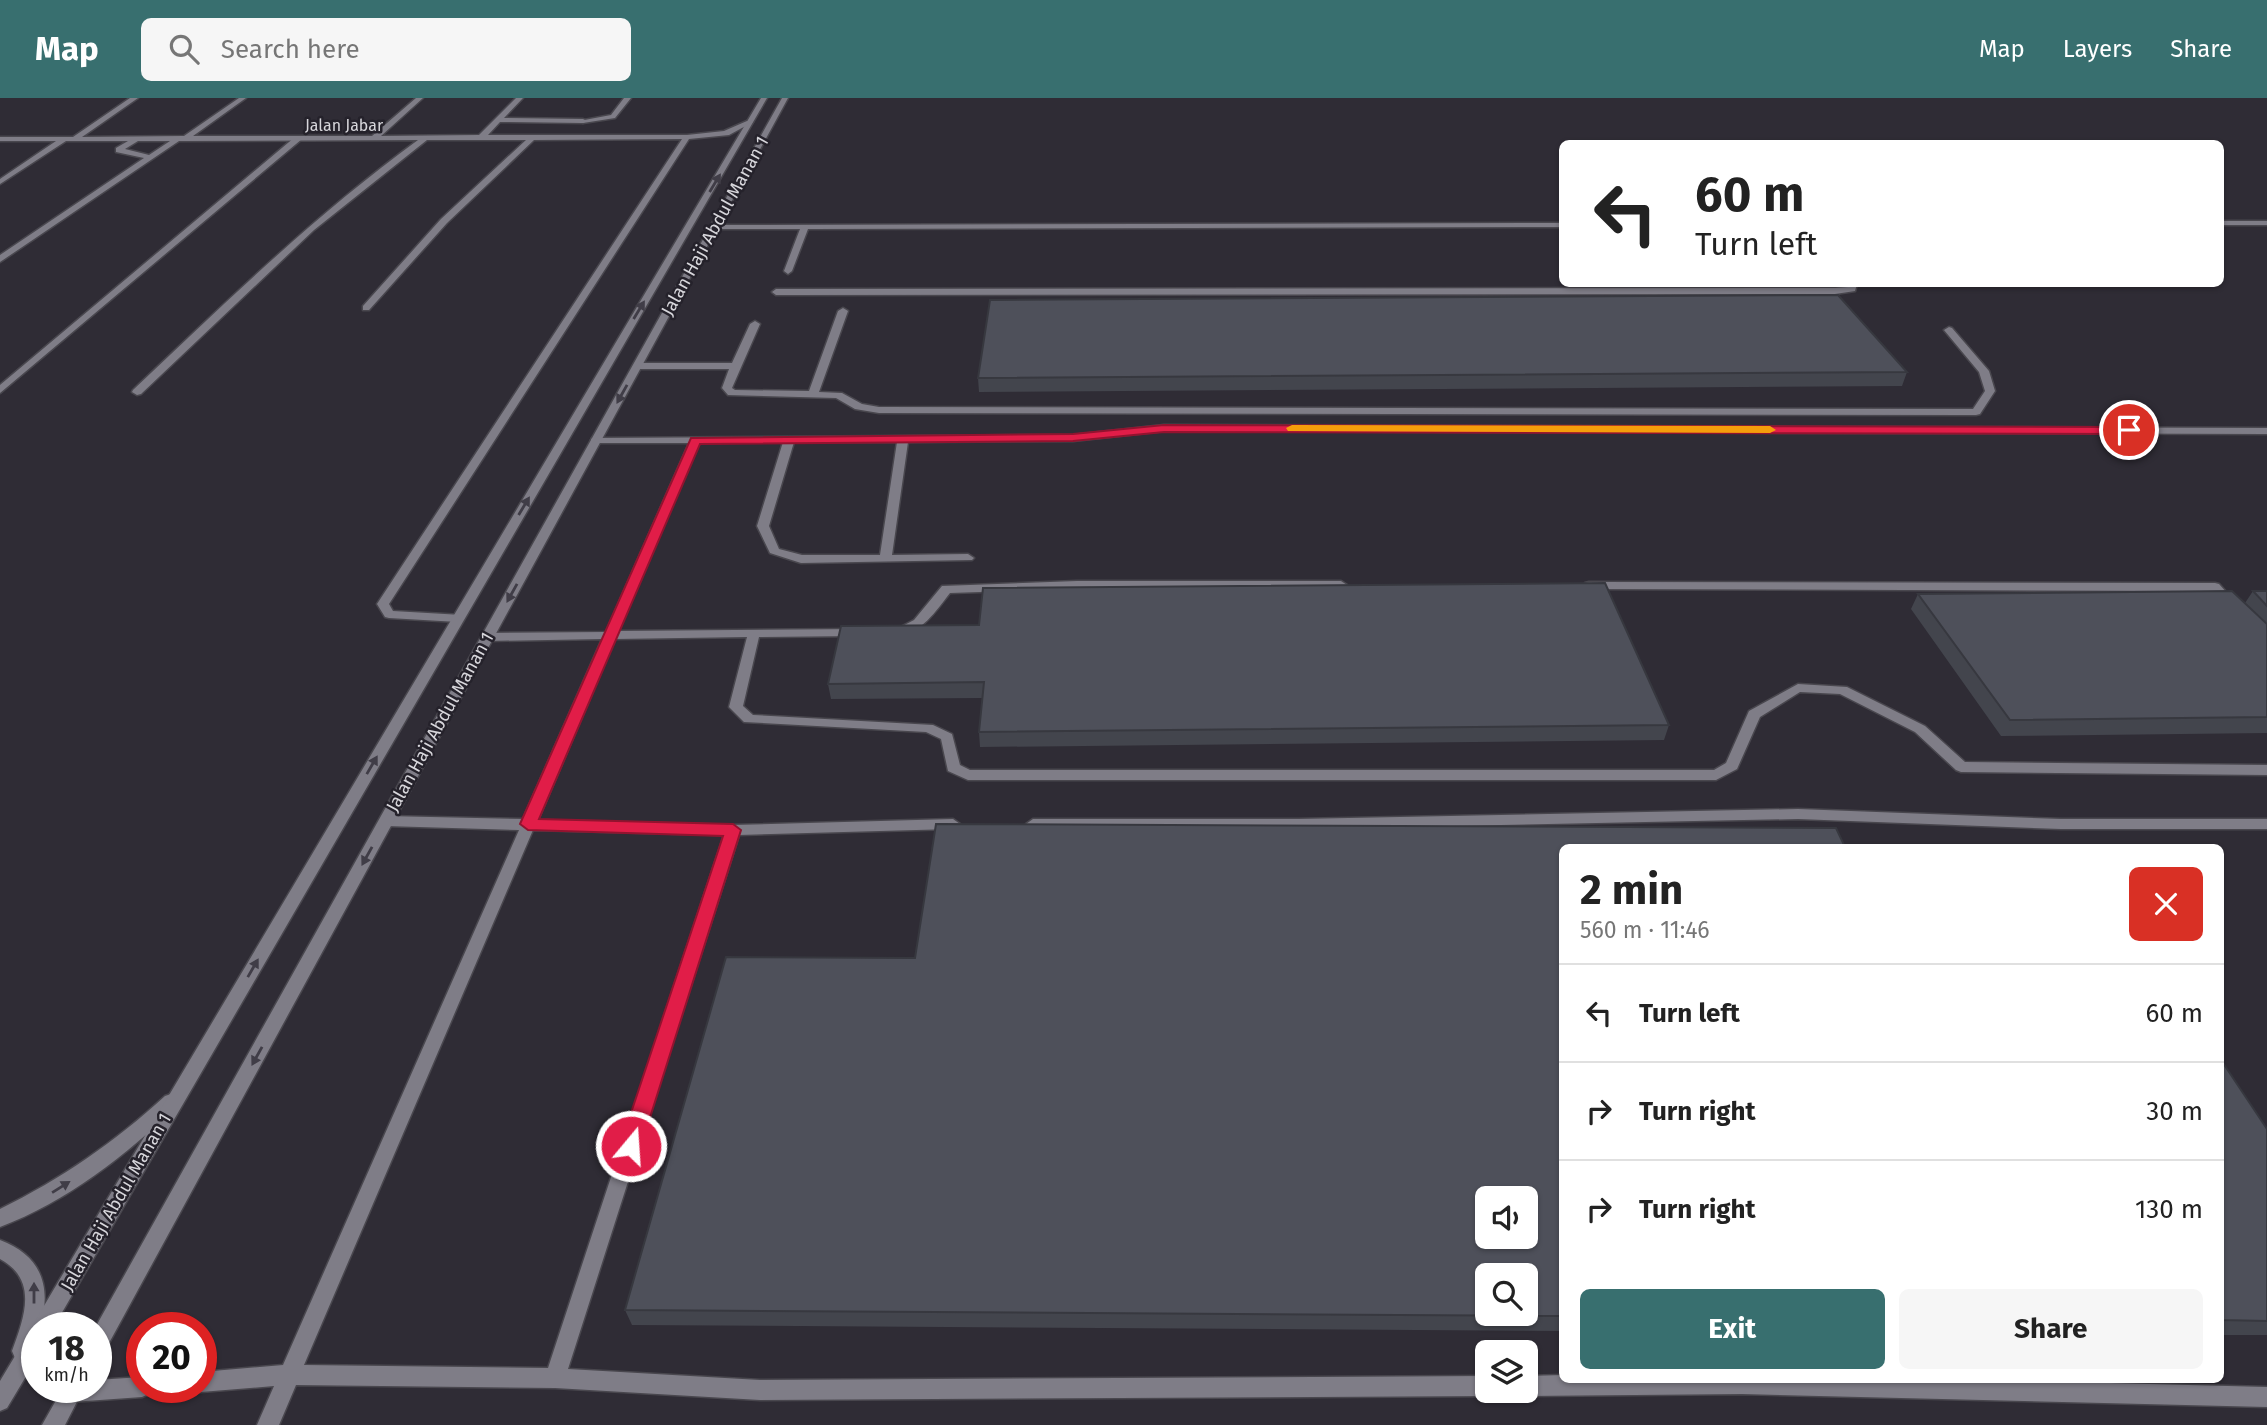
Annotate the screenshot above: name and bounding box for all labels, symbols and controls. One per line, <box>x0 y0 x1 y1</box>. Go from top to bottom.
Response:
search box <box>141 18 631 81</box>
text: Map <box>35 29 99 69</box>
icon: search <box>165 30 203 68</box>
text: Search here <box>221 34 360 65</box>
text: Map <box>1979 35 2025 63</box>
text: Layers <box>2063 35 2132 63</box>
text: Share <box>2170 35 2232 63</box>
street label: Jalan Jabar <box>305 116 384 135</box>
street label: Jalan Haji Abdul Manan 1 <box>656 132 774 320</box>
text: 60 m <box>1695 165 1804 224</box>
icon: left <box>1580 168 1671 259</box>
one-way arrow <box>708 173 721 192</box>
text: Turn left <box>1695 225 1817 263</box>
one-way arrow <box>633 300 646 319</box>
one-way arrow <box>616 384 628 403</box>
pin <box>2099 400 2159 460</box>
icon: arrive <box>2110 411 2148 449</box>
one-way arrow <box>518 496 530 515</box>
one-way arrow <box>506 583 518 602</box>
street label: Jalan Haji Abdul Manan 1 <box>381 628 499 816</box>
one-way arrow <box>365 756 378 775</box>
one-way arrow <box>361 847 373 866</box>
text: 2 min <box>1580 865 1683 915</box>
button: close <box>2129 867 2203 941</box>
text: 560 m · 11:46 <box>1580 916 1710 944</box>
one-way arrow <box>247 959 259 978</box>
icon: left <box>1580 994 1618 1032</box>
text: Turn left <box>1639 998 1740 1029</box>
text: 60 m <box>2145 998 2203 1029</box>
one-way arrow <box>251 1046 263 1065</box>
icon: right <box>1580 1092 1618 1130</box>
text: Turn right <box>1639 1096 1756 1127</box>
text: 30 m <box>2146 1096 2203 1127</box>
street label: Jalan Haji Abdul Manan 1 <box>56 1109 176 1295</box>
position arrow <box>594 1109 668 1183</box>
one-way arrow <box>51 1181 71 1194</box>
map controls <box>1475 1186 1538 1403</box>
button: sound <box>1475 1186 1538 1249</box>
icon: right <box>1580 1190 1618 1228</box>
text: Turn right <box>1639 1194 1756 1225</box>
text: 130 m <box>2135 1194 2203 1225</box>
button: search <box>1475 1263 1538 1326</box>
one-way arrow <box>28 1282 40 1304</box>
button: Exit <box>1580 1289 1885 1369</box>
button: Share <box>1899 1289 2203 1369</box>
speed limit sign: 20 <box>126 1312 217 1403</box>
text: 18 <box>48 1327 85 1369</box>
button: layers <box>1475 1340 1538 1403</box>
text: km/h <box>44 1364 89 1386</box>

